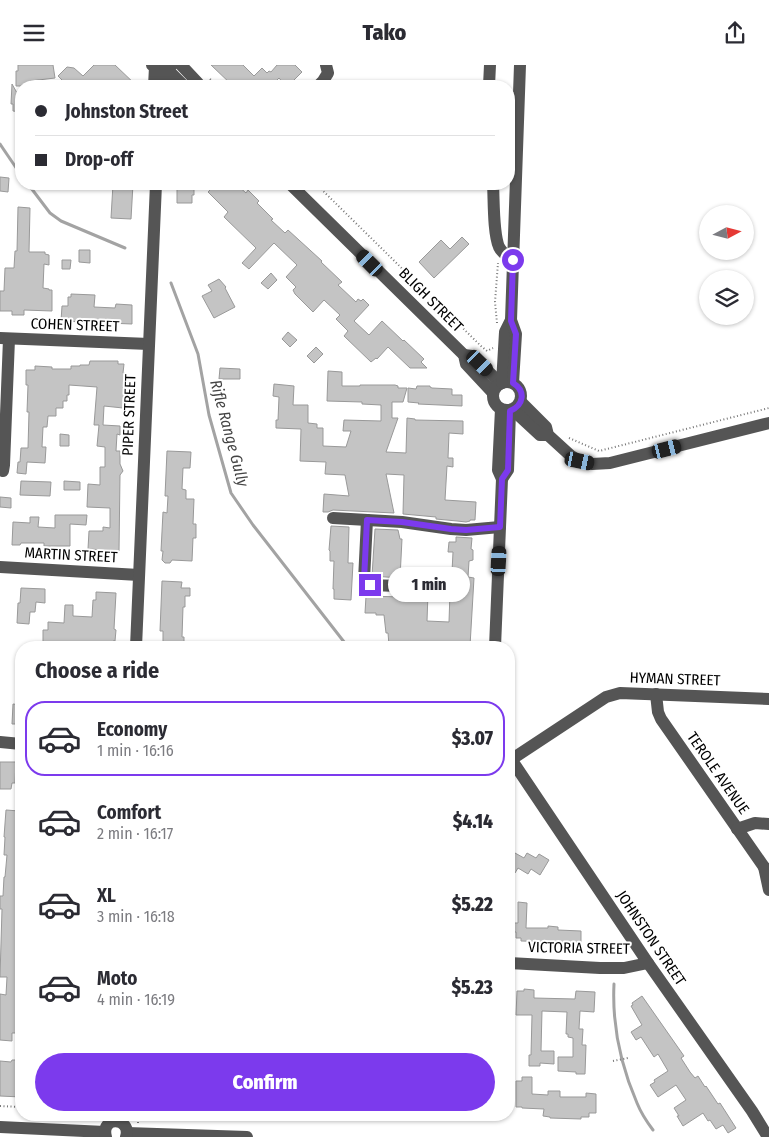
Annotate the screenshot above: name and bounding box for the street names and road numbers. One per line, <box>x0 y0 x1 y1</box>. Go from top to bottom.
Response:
street label: BLIGH STREET <box>395 264 467 336</box>
street label: COHEN STREET <box>30 314 120 336</box>
street label: PIPER STREET <box>119 374 139 456</box>
street label: MARTIN STREET <box>24 544 118 566</box>
street label: HYMAN STREET <box>629 668 721 690</box>
street label: TEROLE AVENUE <box>683 729 753 817</box>
street label: JOHNSTON STREET <box>613 887 689 989</box>
street label: VICTORIA STREET <box>528 938 630 958</box>

